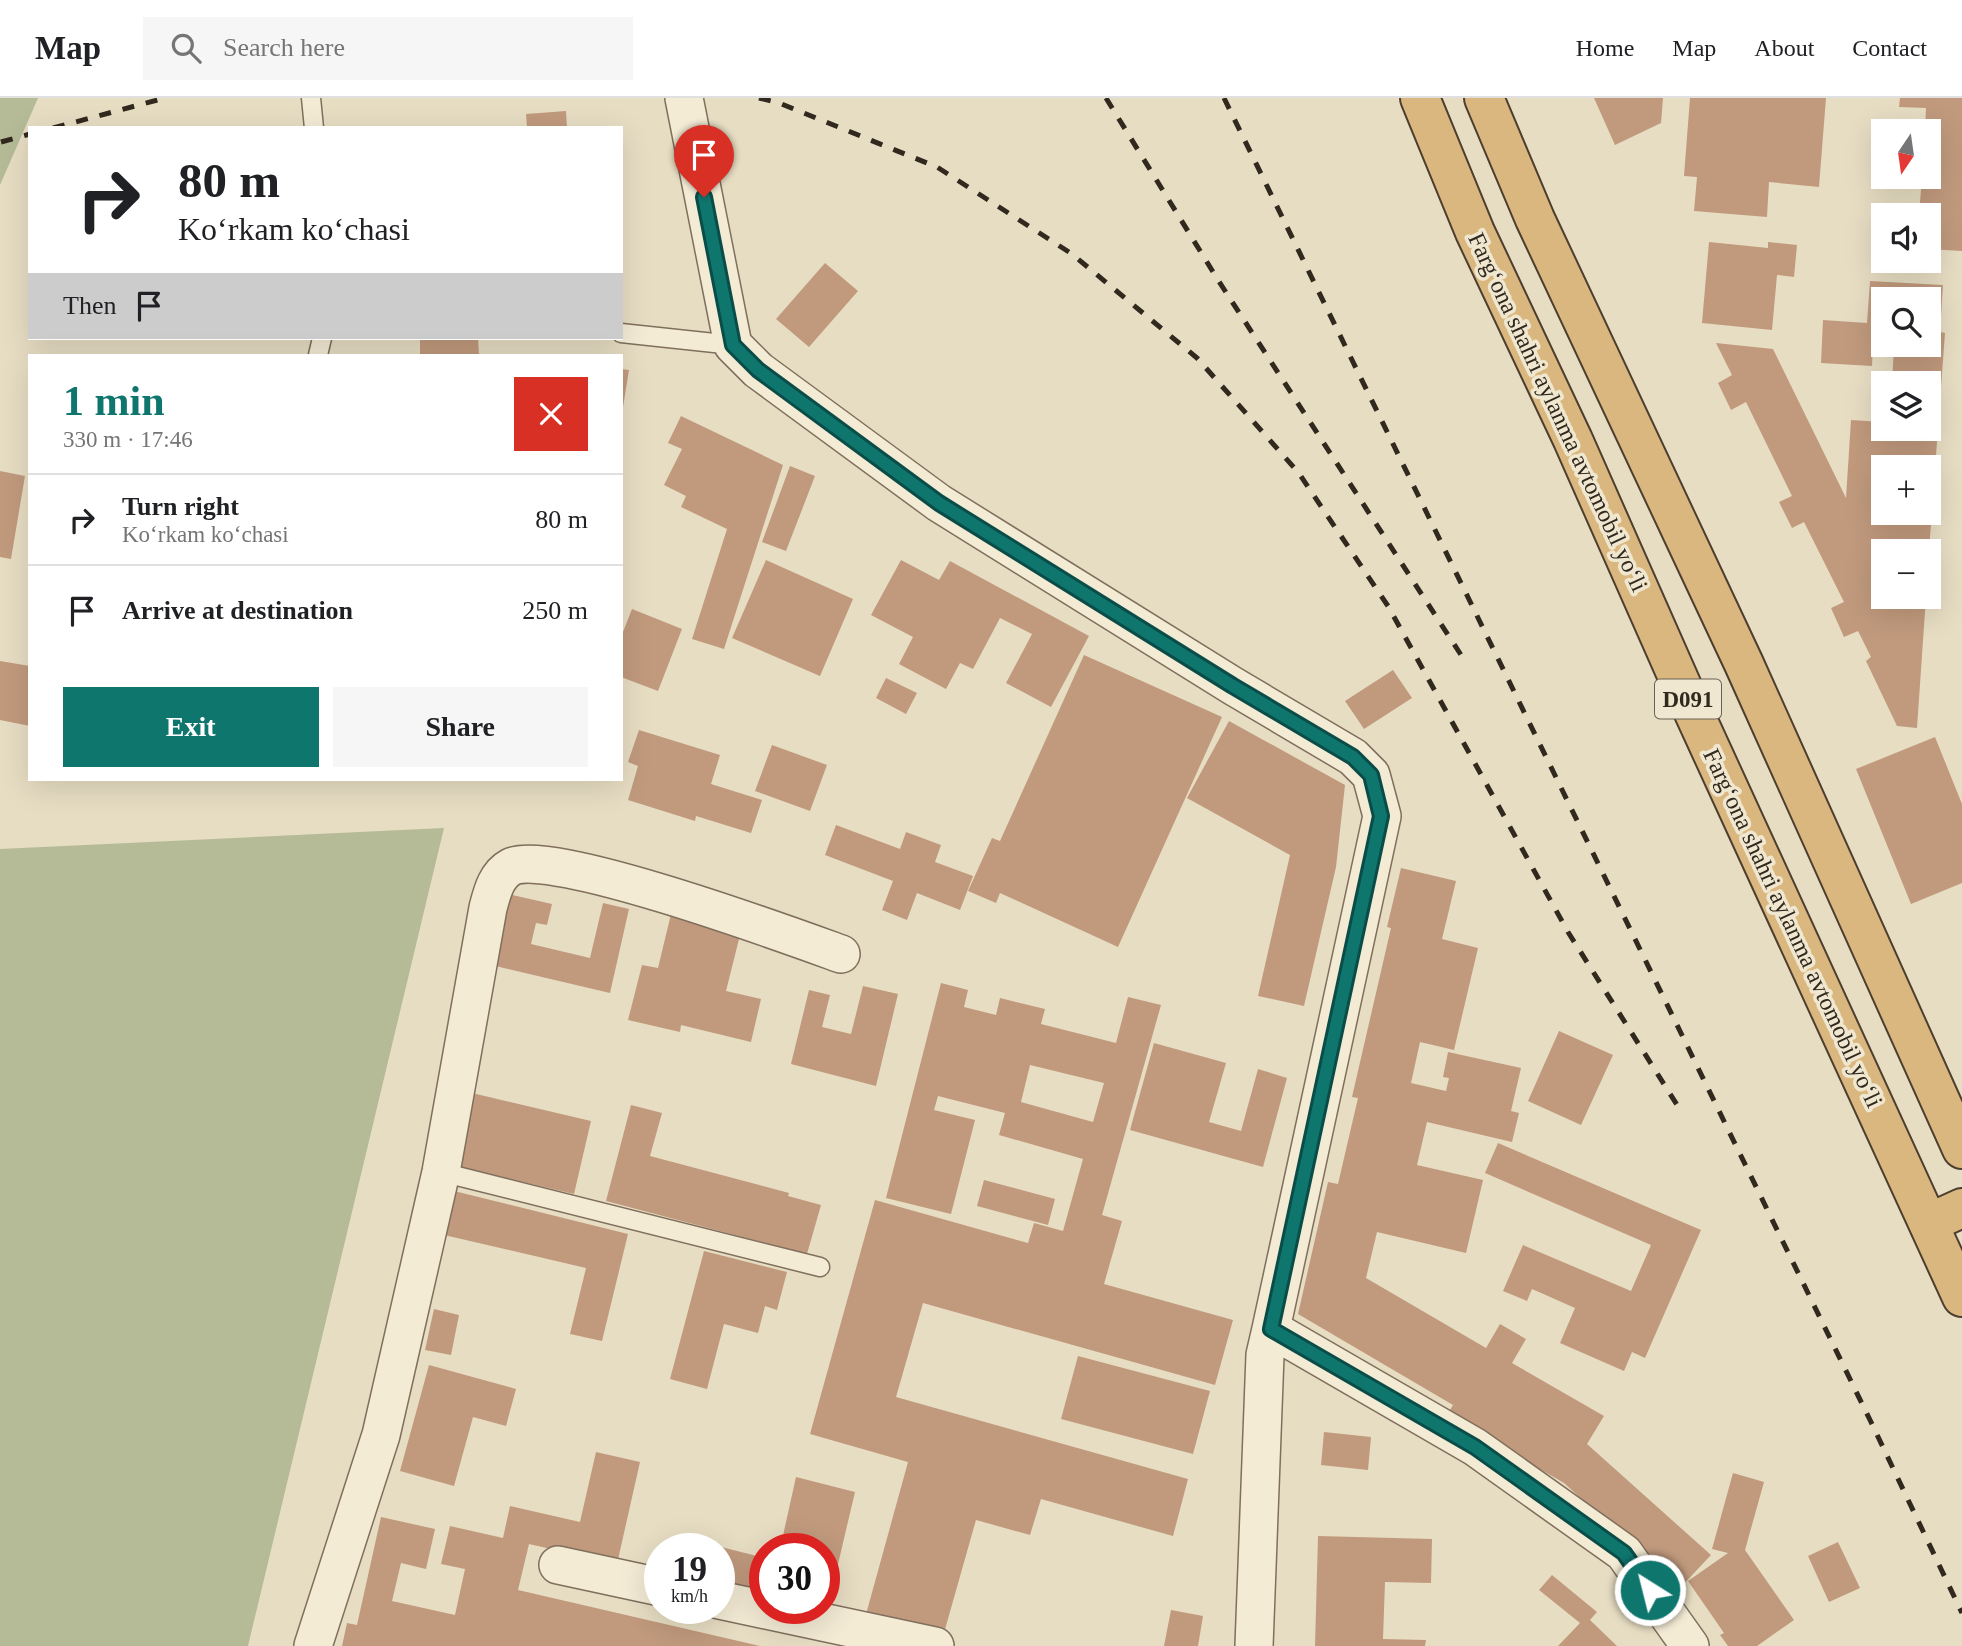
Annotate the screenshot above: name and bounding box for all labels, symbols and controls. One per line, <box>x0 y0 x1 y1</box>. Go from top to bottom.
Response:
search box <box>143 17 633 80</box>
icon: search <box>167 29 205 67</box>
text: Map <box>35 30 101 66</box>
text: Search here <box>223 33 345 62</box>
text: Home <box>1576 35 1634 61</box>
text: Map <box>1672 35 1716 61</box>
text: About <box>1754 35 1814 61</box>
text: Contact <box>1852 35 1927 61</box>
north arrow <box>1871 119 1941 189</box>
map controls <box>1871 119 1941 609</box>
pin <box>674 125 734 197</box>
icon: arrive <box>685 136 723 174</box>
text: 80 m <box>178 153 280 208</box>
icon: right <box>63 154 154 245</box>
button: sound <box>1871 203 1941 273</box>
text: Koʻrkam koʻchasi <box>178 211 410 247</box>
street label: Fargʻona shahri aylanma avtomobil yoʻli <box>1463 229 1653 596</box>
icon: arrive <box>130 287 168 325</box>
button: search <box>1871 287 1941 357</box>
text: Then <box>63 291 116 320</box>
button: layers <box>1871 371 1941 441</box>
button: close <box>514 377 588 451</box>
text: 1 min <box>63 378 165 424</box>
text: 330 m · 17:46 <box>63 427 193 452</box>
button: + <box>1871 455 1941 525</box>
text: Turn right <box>122 492 239 521</box>
icon: right <box>63 501 101 539</box>
text: 80 m <box>535 505 588 534</box>
text: Koʻrkam koʻchasi <box>122 522 289 547</box>
button: − <box>1871 539 1941 609</box>
icon: arrive <box>63 592 101 630</box>
text: Arrive at destination <box>122 596 353 625</box>
text: 250 m <box>522 596 588 625</box>
road number: D091 <box>1655 680 1721 719</box>
button: Exit <box>63 687 319 767</box>
button: Share <box>333 687 588 767</box>
street label: Fargʻona shahri aylanma avtomobil yoʻli <box>1698 745 1888 1112</box>
speed limit sign: 30 <box>749 1533 840 1624</box>
text: 19 <box>672 1550 707 1589</box>
position arrow <box>1613 1553 1687 1627</box>
text: km/h <box>671 1586 708 1606</box>

